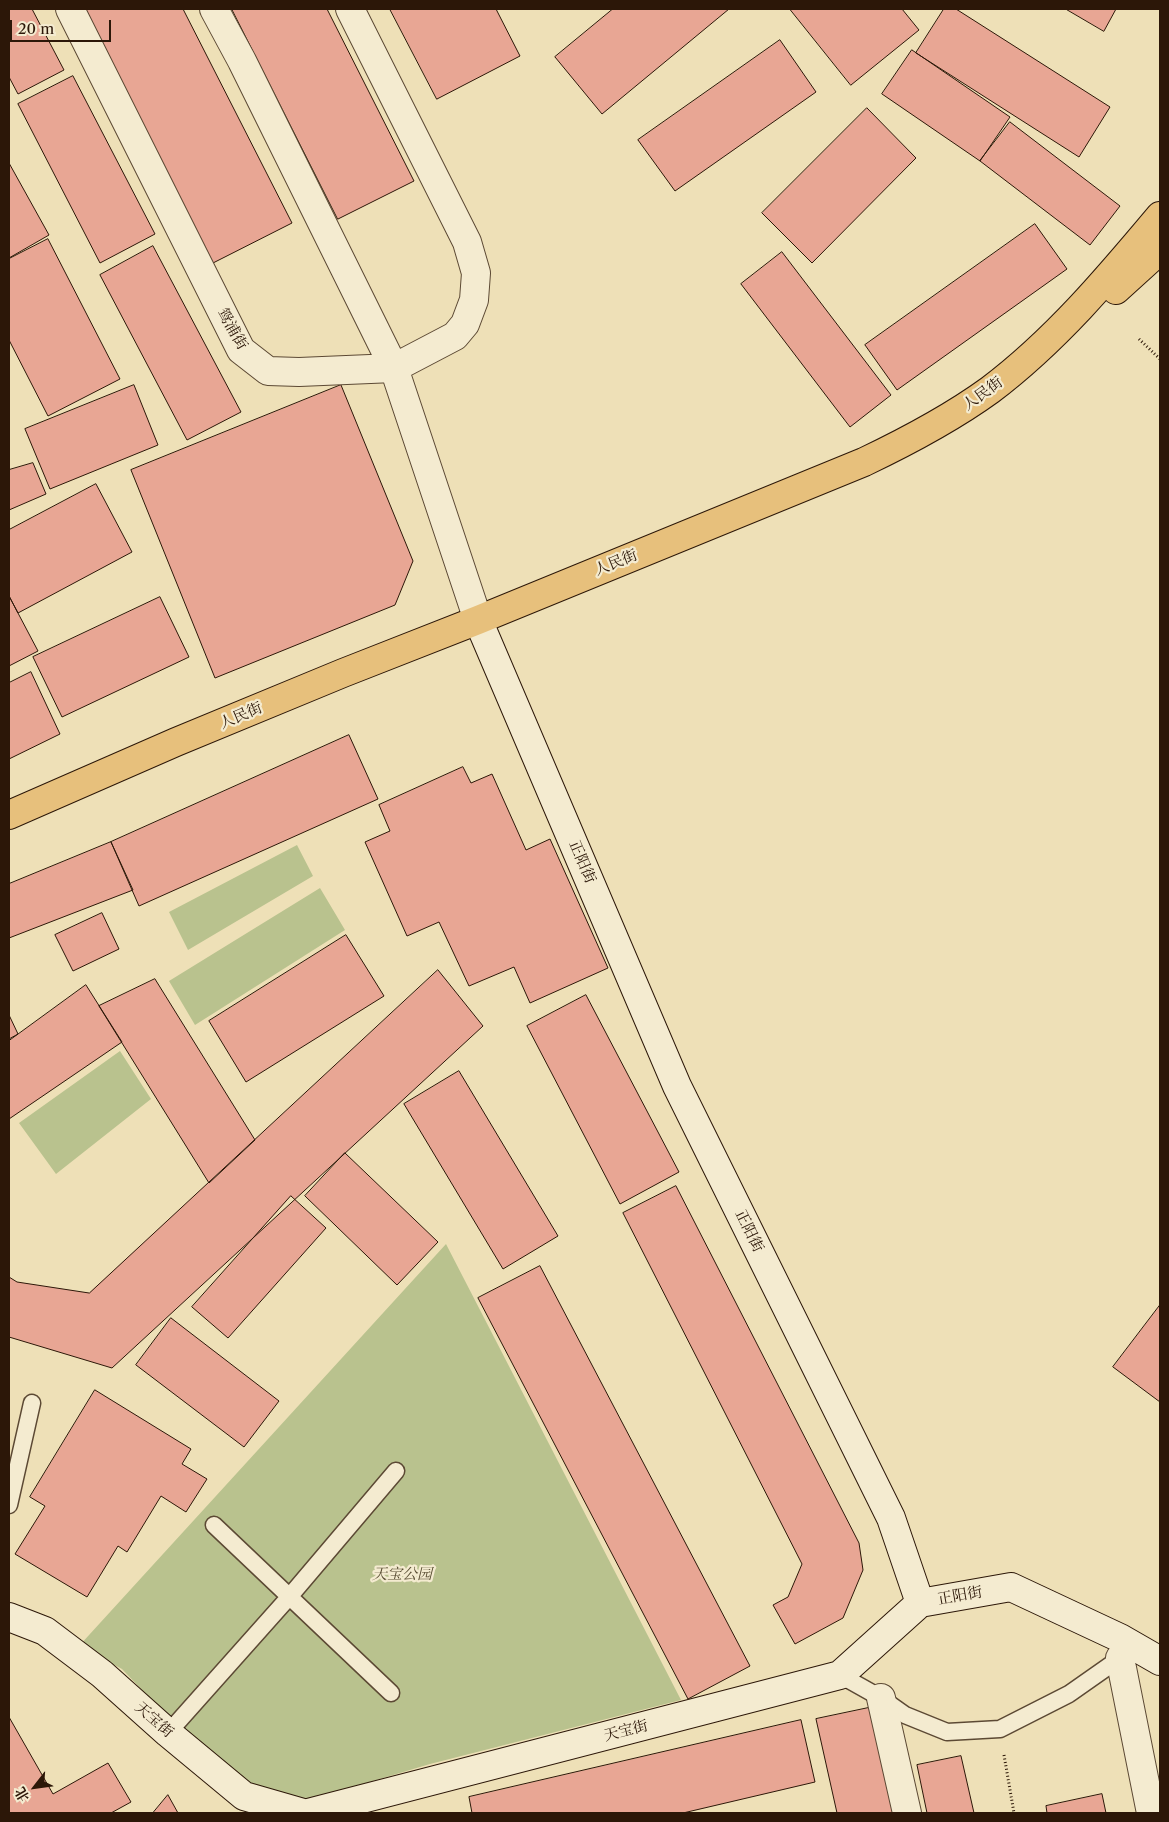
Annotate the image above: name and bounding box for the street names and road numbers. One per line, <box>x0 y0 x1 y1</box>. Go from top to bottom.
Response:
street label: 鸳浦街 <box>213 305 251 353</box>
street label: 人民街 <box>960 373 1006 415</box>
street label: 人民街 <box>592 546 640 580</box>
street label: 人民街 <box>217 699 265 733</box>
street label: 正阳街 <box>565 838 599 886</box>
street label: 正阳街 <box>731 1207 767 1255</box>
street label: 正阳街 <box>936 1583 984 1609</box>
street label: 天宝街 <box>131 1698 177 1742</box>
street label: 天宝街 <box>602 1717 650 1745</box>

